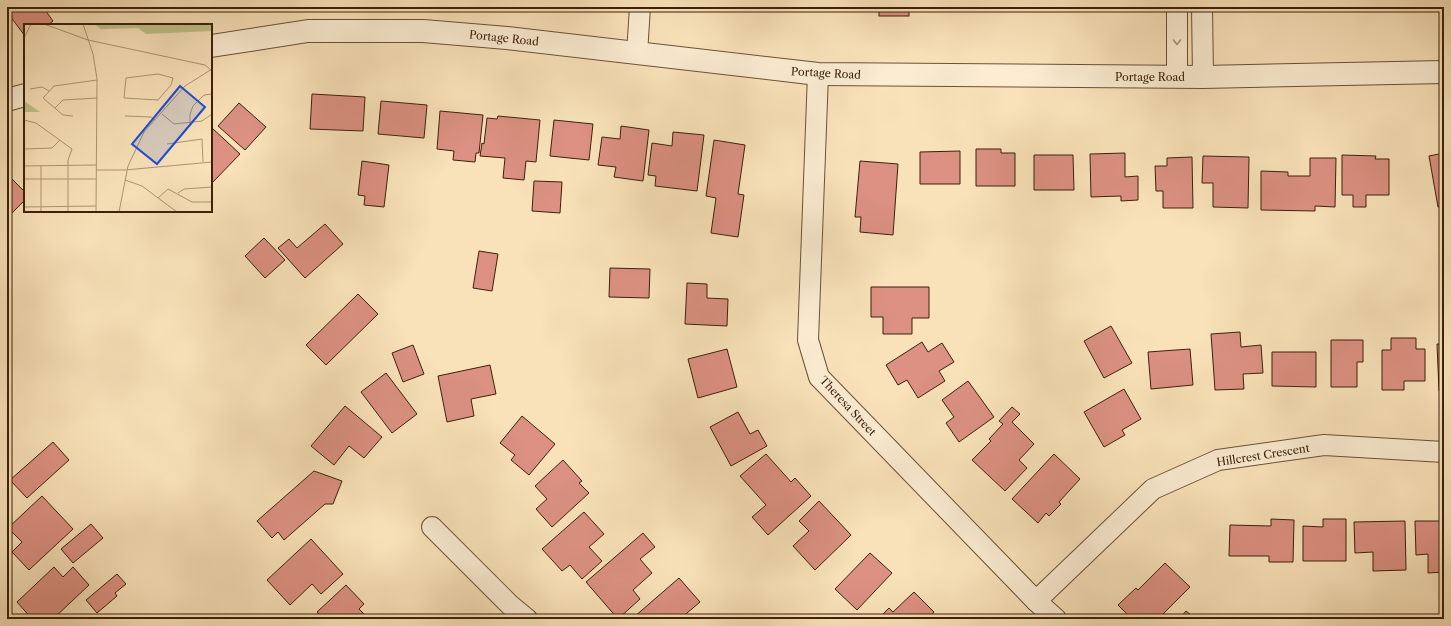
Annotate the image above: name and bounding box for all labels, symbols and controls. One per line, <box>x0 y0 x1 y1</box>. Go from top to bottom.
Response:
inset map <box>24 24 212 212</box>
street label: Portage Road <box>468 27 540 49</box>
one-way arrow <box>1173 39 1181 45</box>
street label: Portage Road <box>791 64 862 82</box>
street label: Portage Road <box>1115 70 1185 84</box>
street label: Theresa Street <box>817 373 879 439</box>
street label: Hillcrest Crescent <box>1216 441 1311 469</box>

